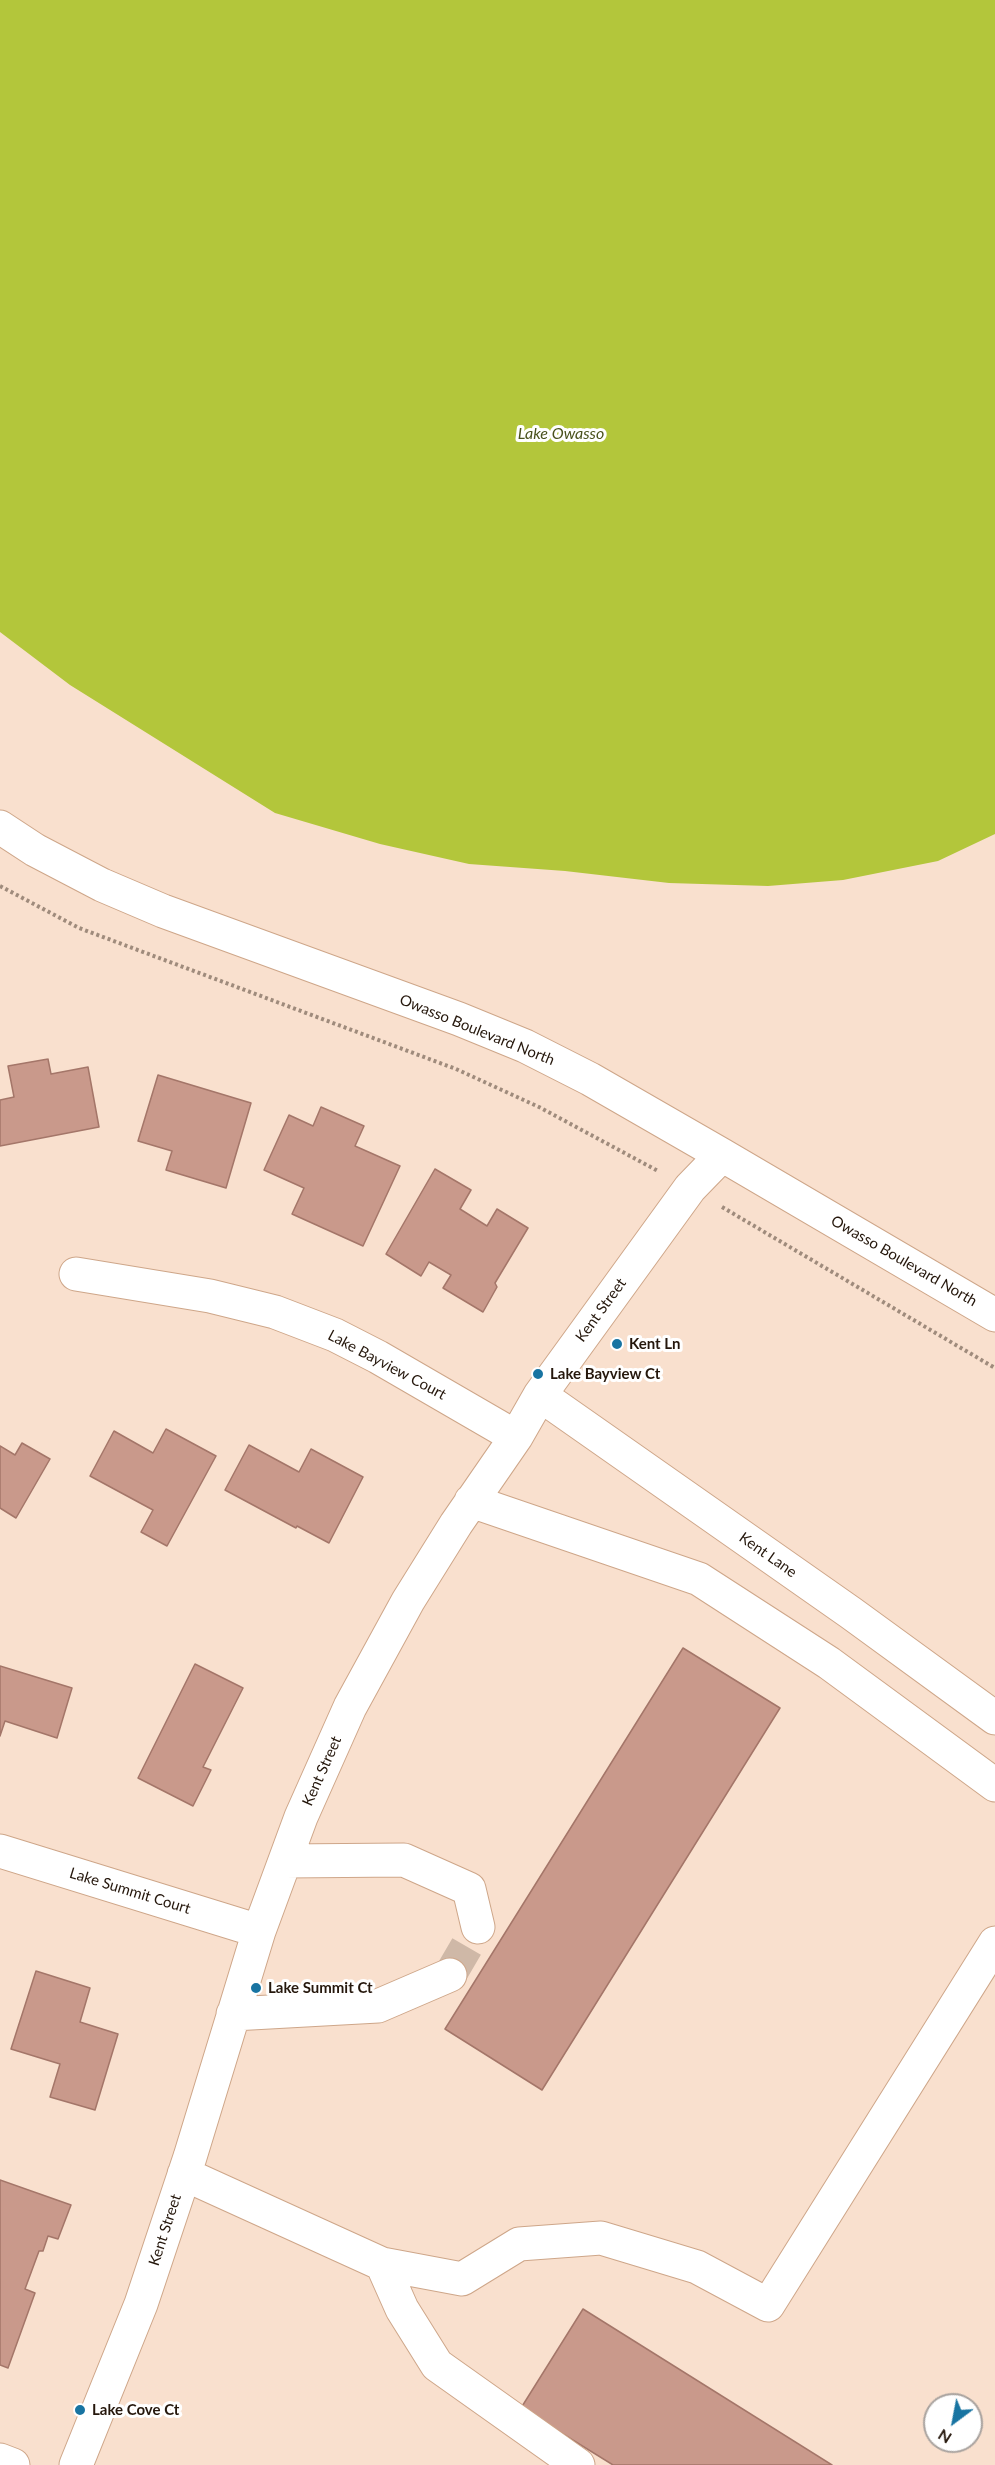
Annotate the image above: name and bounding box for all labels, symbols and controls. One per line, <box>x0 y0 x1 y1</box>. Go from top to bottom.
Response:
water label: Lake Owasso <box>518 424 604 444</box>
street label: Owasso Boulevard North <box>397 991 557 1069</box>
street label: Owasso Boulevard North <box>828 1212 980 1310</box>
street label: Kent Street <box>572 1275 630 1345</box>
street label: Lake Bayview Court <box>325 1326 449 1404</box>
place label: Kent Ln <box>629 1335 681 1353</box>
marker: Kent Ln <box>610 1337 624 1351</box>
place label: Lake Bayview Ct <box>550 1365 660 1383</box>
marker: Lake Bayview Ct <box>531 1367 545 1381</box>
street label: Kent Lane <box>736 1529 800 1581</box>
street label: Kent Street <box>299 1733 345 1809</box>
street label: Lake Summit Court <box>67 1864 193 1918</box>
place label: Lake Summit Ct <box>268 1979 373 1997</box>
marker: Lake Summit Ct <box>249 1981 263 1995</box>
street label: Kent Street <box>145 2192 185 2268</box>
north arrow <box>923 2393 983 2453</box>
place label: Lake Cove Ct <box>92 2401 179 2419</box>
marker: Lake Cove Ct <box>73 2403 87 2417</box>
text: N <box>934 2426 955 2448</box>

